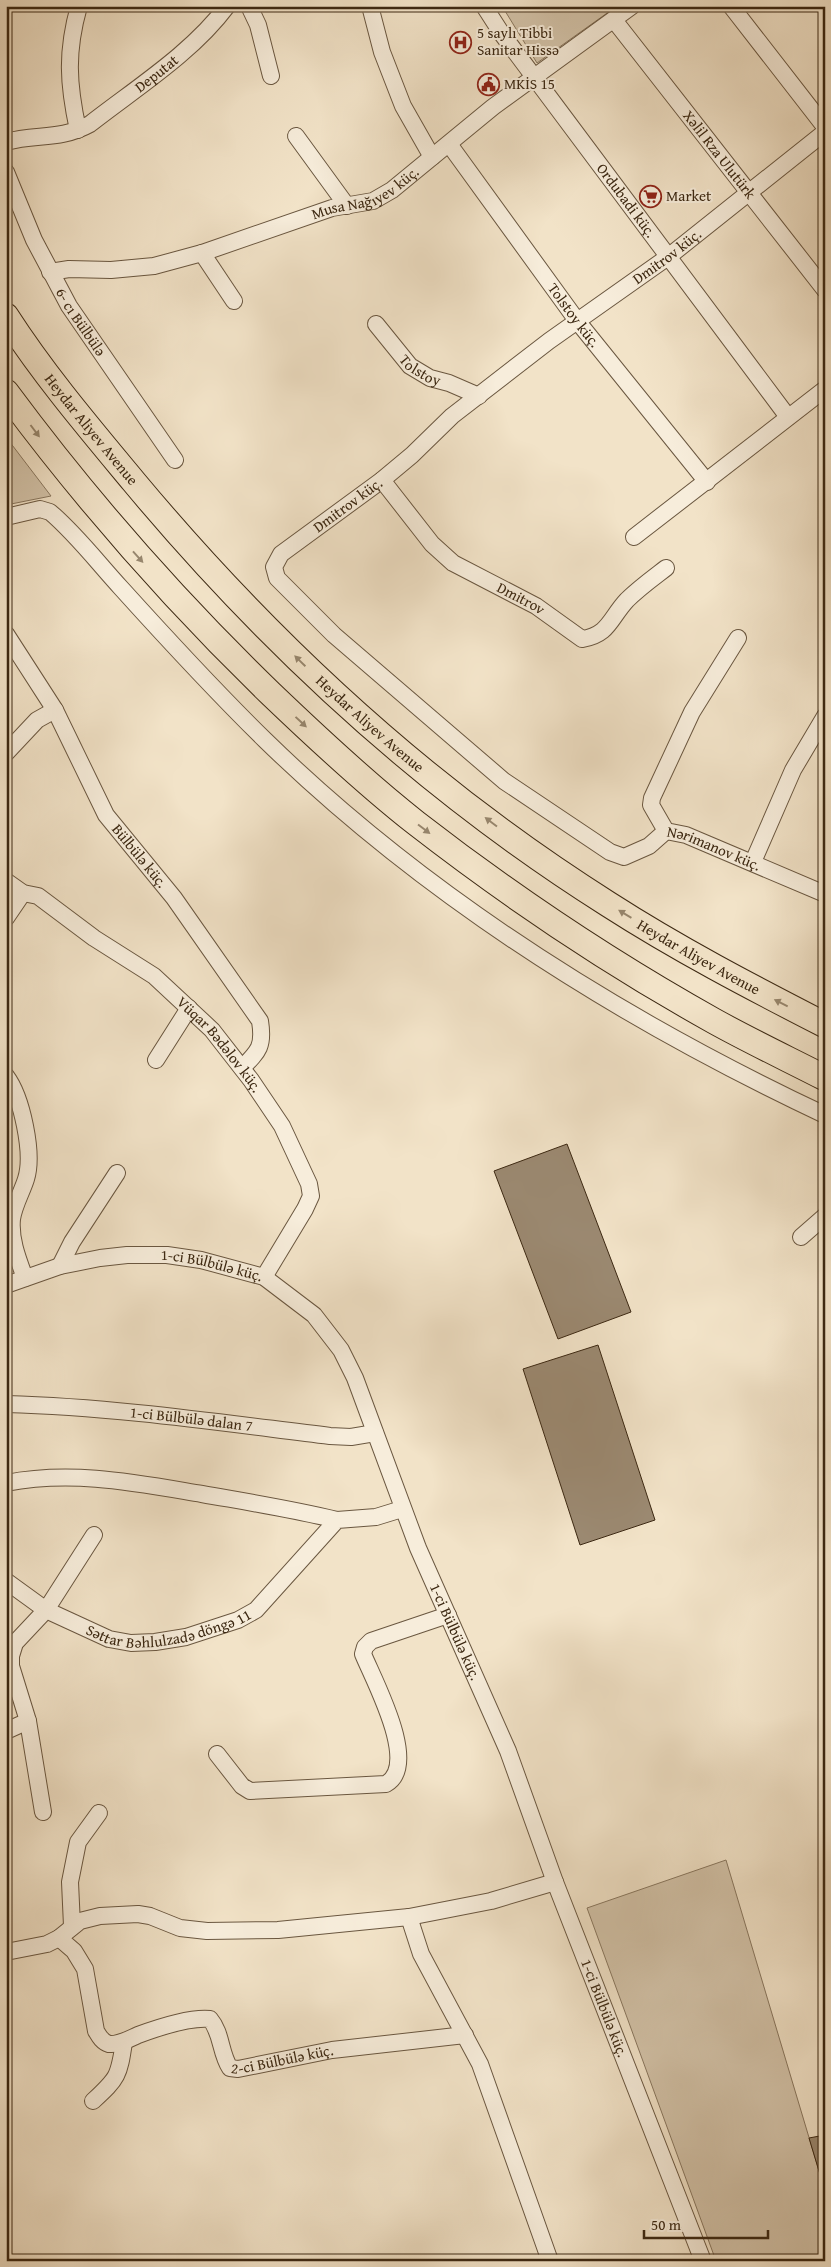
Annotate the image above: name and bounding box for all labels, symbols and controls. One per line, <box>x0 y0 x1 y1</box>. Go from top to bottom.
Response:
place label: 5 saylı Tibbi Sanitar Hissə <box>477 22 559 60</box>
hospital icon: 5 saylı Tibbi Sanitar Hissə <box>449 30 473 54</box>
street label: Deputat <box>130 49 183 97</box>
public building icon: MKİS 15 <box>476 72 500 96</box>
place label: MKİS 15 <box>504 73 555 94</box>
street label: Xəlil Rza Ulutürk <box>678 106 761 203</box>
street label: Ordubadi küç. <box>592 159 661 242</box>
street label: Musa Nağıyev küç. <box>309 161 423 224</box>
supermarket icon: Market <box>638 184 662 208</box>
place label: Market <box>666 185 712 206</box>
street label: Dmitrov küç. <box>628 224 705 289</box>
street label: Tolstoy küç. <box>543 279 605 352</box>
street label: 6- cı Bülbülə <box>51 284 111 360</box>
street label: Tolstoy <box>395 350 444 391</box>
street label: Heydar Aliyev Avenue <box>40 369 143 489</box>
one-way arrow <box>30 424 41 437</box>
street label: Dmitrov küç. <box>309 472 386 537</box>
one-way arrow <box>132 550 144 562</box>
street label: Dmitrov <box>493 577 550 620</box>
one-way arrow <box>294 655 306 667</box>
street label: Heydar Aliyev Avenue <box>312 670 429 777</box>
one-way arrow <box>295 717 308 728</box>
one-way arrow <box>485 816 498 827</box>
street label: Bülbülə küç. <box>107 819 172 892</box>
street label: Nərimanov küç. <box>665 820 764 876</box>
one-way arrow <box>417 823 430 834</box>
one-way arrow <box>618 910 631 919</box>
street label: Heydar Aliyev Avenue <box>634 914 764 999</box>
street label: Vüqar Bədəlov küç. <box>172 991 267 1096</box>
one-way arrow <box>774 999 788 1007</box>
street label: 1-ci Bülbülə küç. <box>161 1244 265 1286</box>
street label: 1-ci Bülbülə dalan 7 <box>129 1401 254 1436</box>
street label: 1-ci Bülbülə küç. <box>425 1580 486 1683</box>
street label: Səttar Bəhlulzadə döngə 11 <box>83 1604 255 1653</box>
street label: 1-ci Bülbülə küç. <box>576 1956 633 2060</box>
street label: 2-ci Bülbülə küç. <box>230 2039 335 2079</box>
scale bar <box>644 2207 767 2239</box>
text: 50 m <box>651 2214 682 2235</box>

